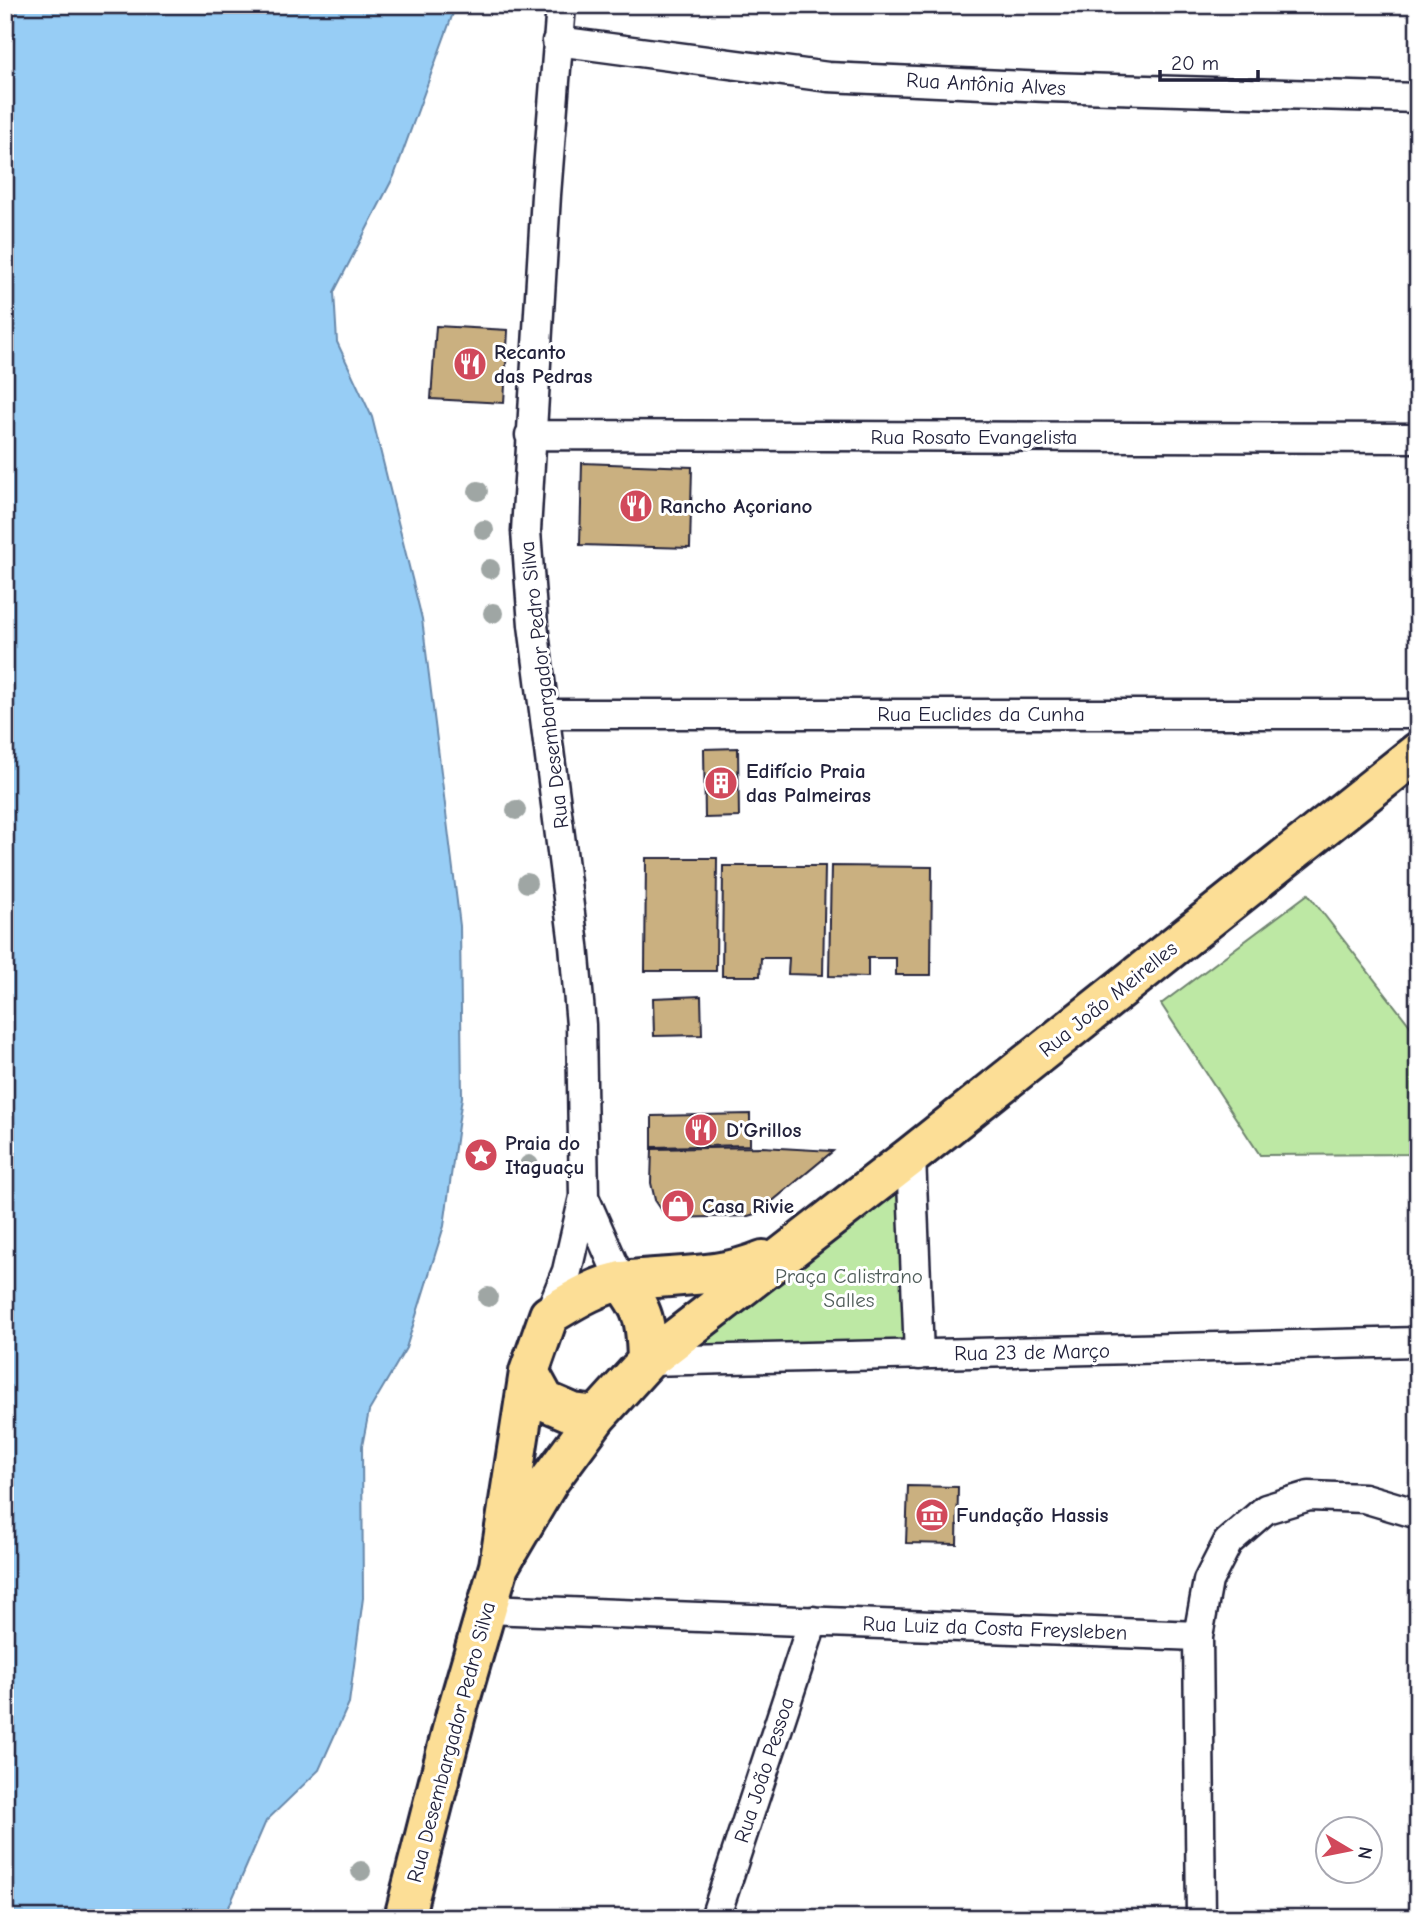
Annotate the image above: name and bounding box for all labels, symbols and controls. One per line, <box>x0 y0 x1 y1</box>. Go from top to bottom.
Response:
scale bar <box>1160 38 1258 82</box>
text: 20 m <box>1171 51 1219 75</box>
street label: Rua Antônia Alves <box>905 68 1067 100</box>
place label: Recanto das Pedras <box>494 340 592 388</box>
restaurant icon: Recanto das Pedras <box>451 345 489 383</box>
street label: Rua Rosato Evangelista <box>871 425 1077 449</box>
restaurant icon: Rancho Açoriano <box>617 487 655 525</box>
place label: Rancho Açoriano <box>660 494 813 518</box>
street label: Rua Desembargador Pedro Silva <box>514 540 574 830</box>
street label: Rua Euclides da Cunha <box>877 702 1085 726</box>
place label: Edifício Praia das Palmeiras <box>746 759 871 807</box>
building icon: Edifício Praia das Palmeiras <box>702 764 740 802</box>
street label: Rua João Meirelles <box>1034 936 1182 1062</box>
restaurant icon: D'Grillos <box>682 1111 720 1149</box>
place label: D'Grillos <box>726 1118 802 1142</box>
place label: Praia do Itaguaçu <box>505 1131 584 1179</box>
place icon: Praia do Itaguaçu <box>462 1136 500 1174</box>
shop icon: Casa Rivie <box>659 1187 697 1225</box>
place label: Casa Rivie <box>702 1194 794 1218</box>
park label: Praça Calistrano Salles <box>775 1264 923 1312</box>
street label: Rua 23 de Março <box>954 1339 1110 1365</box>
museum icon: Fundação Hassis <box>913 1496 951 1534</box>
place label: Fundação Hassis <box>956 1503 1109 1527</box>
street label: Rua Desembargador Pedro Silva <box>402 1599 500 1885</box>
street label: Rua Luiz da Costa Freysleben <box>862 1611 1128 1645</box>
street label: Rua João Pessoa <box>729 1694 799 1846</box>
north arrow <box>1314 1814 1384 1884</box>
text: N <box>1353 1845 1377 1861</box>

